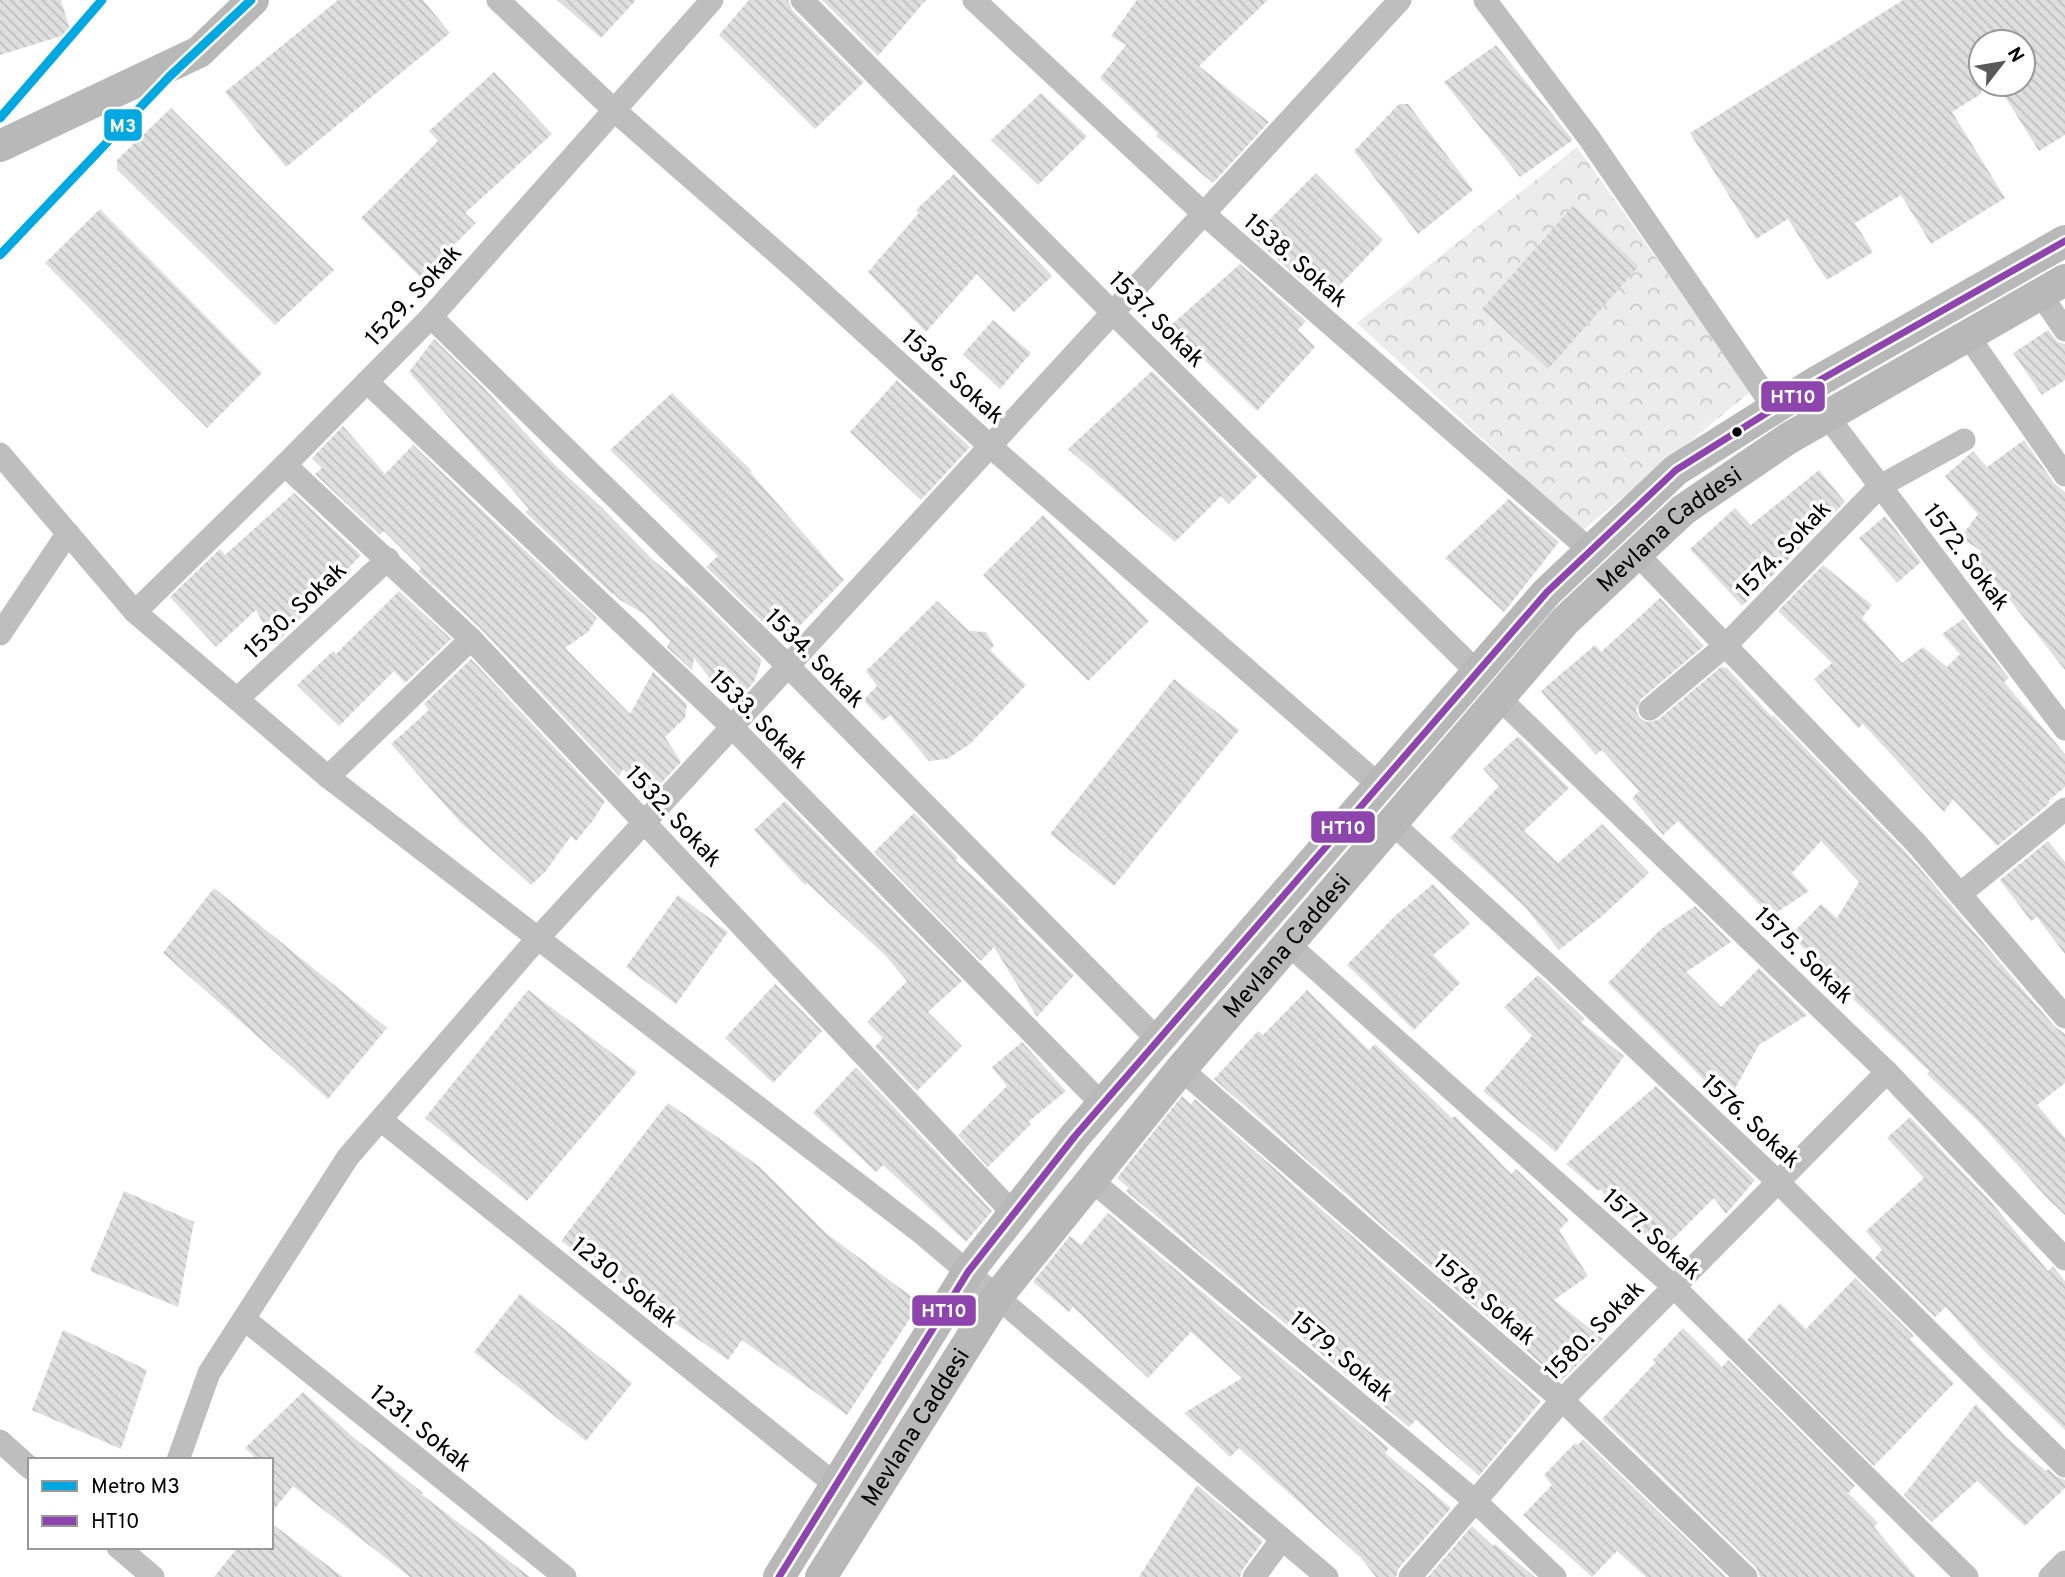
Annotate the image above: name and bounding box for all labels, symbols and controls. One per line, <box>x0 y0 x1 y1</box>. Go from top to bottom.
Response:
north arrow <box>1967 28 2037 98</box>
text: N <box>2001 43 2029 67</box>
line badge: M3 <box>103 108 143 142</box>
text: M3 <box>110 115 136 139</box>
street label: 1538. Sokak <box>1236 208 1353 315</box>
street label: 1529. Sokak <box>360 239 469 354</box>
street label: 1537. Sokak <box>1101 266 1210 375</box>
street label: 1536. Sokak <box>894 323 1009 432</box>
line badge: HT10 <box>1760 380 1826 413</box>
text: HT10 <box>1770 386 1816 410</box>
unlabelled marker <box>1730 425 1744 439</box>
street label: Mevlana Caddesi <box>1592 461 1749 600</box>
street label: 1574. Sokak <box>1730 495 1838 606</box>
street label: 1572. Sokak <box>1915 499 2015 618</box>
street label: 1530. Sokak <box>239 556 354 667</box>
street label: 1534. Sokak <box>757 603 870 716</box>
street label: 1533. Sokak <box>702 664 814 776</box>
street label: 1532. Sokak <box>618 760 727 875</box>
line badge: HT10 <box>1310 810 1376 844</box>
text: HT10 <box>1320 817 1366 841</box>
street label: Mevlana Caddesi <box>1218 869 1358 1025</box>
street label: 1575. Sokak <box>1747 902 1859 1011</box>
street label: 1576. Sokak <box>1694 1069 1806 1176</box>
street label: 1577. Sokak <box>1595 1183 1706 1288</box>
street label: 1230. Sokak <box>564 1231 683 1336</box>
street label: 1578. Sokak <box>1426 1248 1541 1353</box>
street label: 1580. Sokak <box>1539 1275 1652 1388</box>
line badge: HT10 <box>911 1294 977 1327</box>
text: HT10 <box>921 1300 967 1324</box>
street label: 1579. Sokak <box>1283 1305 1399 1410</box>
street label: Mevlana Caddesi <box>856 1344 978 1513</box>
street label: 1231. Sokak <box>363 1379 477 1480</box>
legend <box>28 1458 273 1549</box>
text: Metro M3 <box>91 1474 180 1501</box>
text: HT10 <box>91 1509 140 1536</box>

